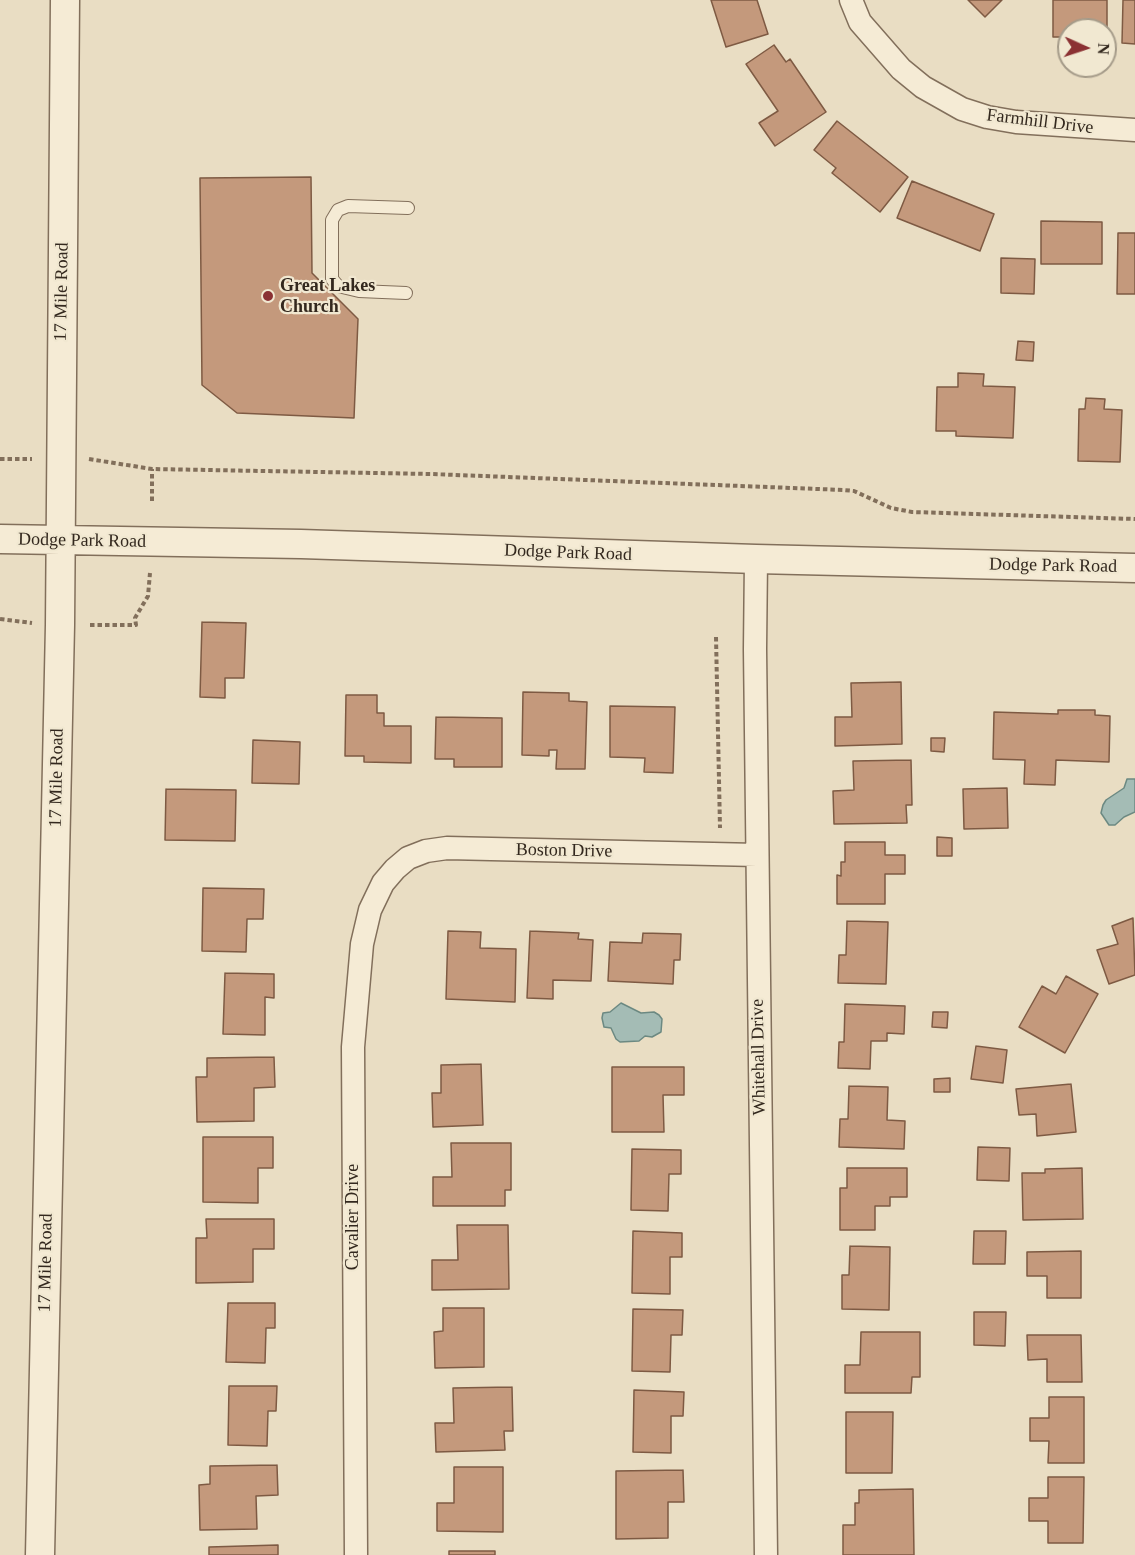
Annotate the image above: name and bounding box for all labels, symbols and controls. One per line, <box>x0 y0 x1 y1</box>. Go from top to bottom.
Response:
north arrow <box>1057 18 1117 78</box>
text: N <box>1095 43 1112 55</box>
street label: Farmhill Drive <box>985 105 1095 139</box>
street label: 17 Mile Road <box>50 242 74 342</box>
place label: Great Lakes Church <box>280 275 375 318</box>
marker: Great Lakes Church <box>261 289 275 303</box>
street label: Dodge Park Road <box>18 529 146 553</box>
street label: Dodge Park Road <box>504 540 632 566</box>
street label: Dodge Park Road <box>989 554 1117 578</box>
street label: 17 Mile Road <box>45 728 69 828</box>
street label: Boston Drive <box>516 839 612 863</box>
street label: Whitehall Drive <box>747 999 771 1115</box>
street label: Cavalier Drive <box>342 1164 364 1270</box>
street label: 17 Mile Road <box>34 1213 58 1313</box>

